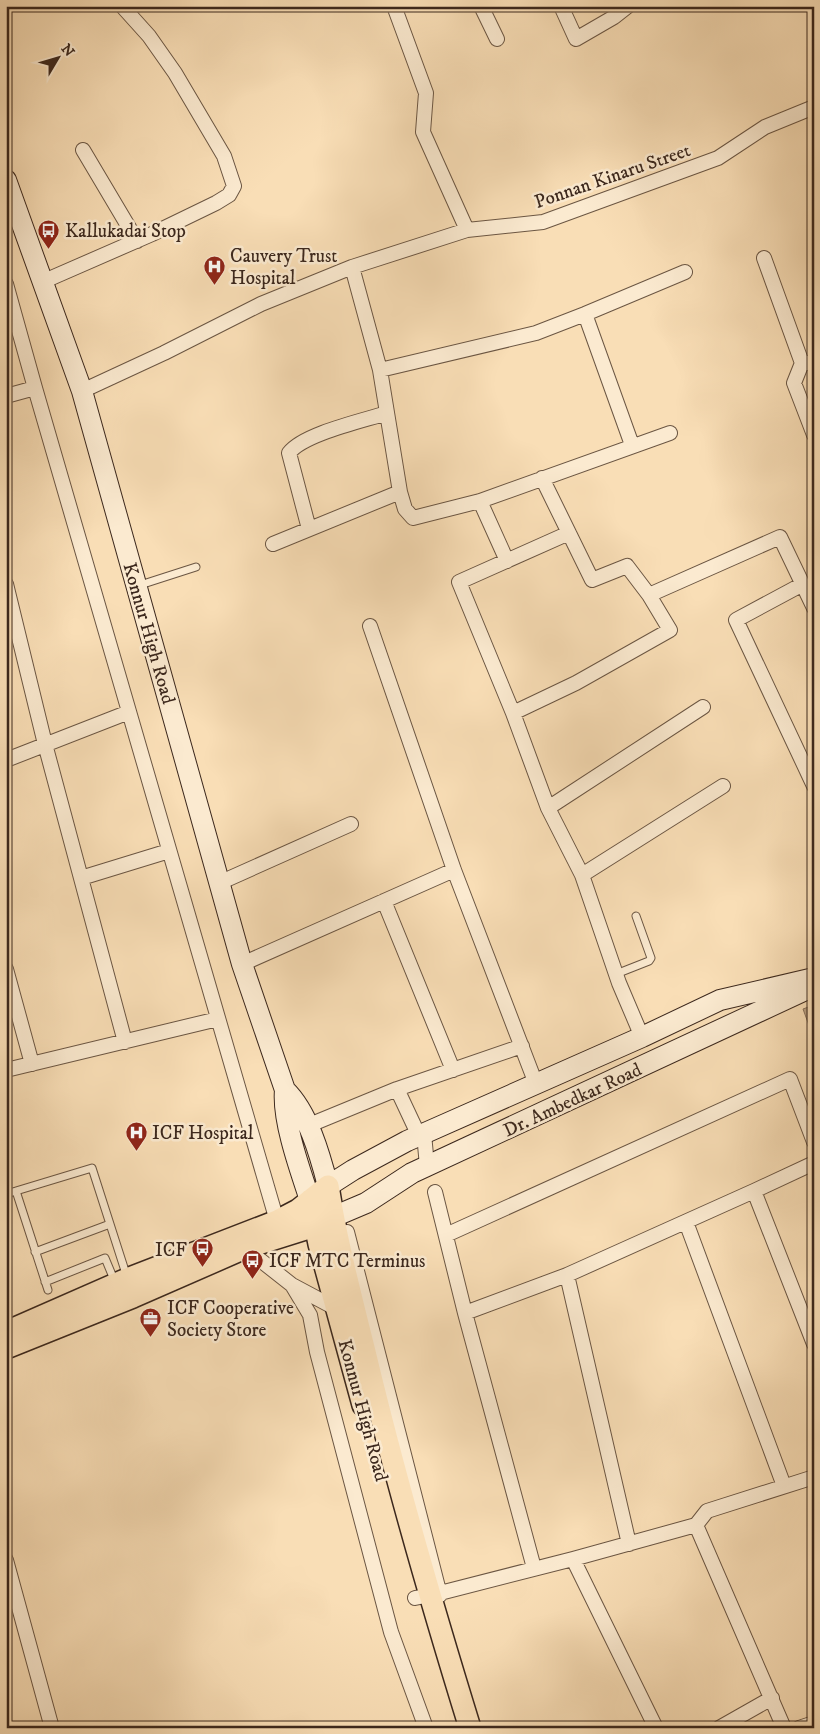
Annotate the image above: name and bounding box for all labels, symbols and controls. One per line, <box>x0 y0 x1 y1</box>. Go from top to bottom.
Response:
north arrow <box>32 32 82 82</box>
text: N <box>57 41 78 61</box>
street label: Ponnan Kinaru Street <box>532 139 693 214</box>
bus stop icon: Kallukadai Stop <box>37 218 61 249</box>
place label: Kallukadai Stop <box>65 220 186 243</box>
place label: Cauvery Trust Hospital <box>230 245 337 290</box>
hospital icon: Cauvery Trust Hospital <box>202 254 226 285</box>
street label: Konnur High Road <box>117 560 180 707</box>
street label: Dr. Ambedkar Road <box>500 1058 646 1142</box>
hospital icon: ICF Hospital <box>124 1120 148 1151</box>
place label: ICF Hospital <box>152 1122 254 1145</box>
bus stop icon: ICF <box>191 1237 215 1268</box>
place label: ICF <box>155 1239 187 1262</box>
bus stop icon: ICF MTC Terminus <box>241 1248 265 1279</box>
place label: ICF MTC Terminus <box>269 1250 425 1273</box>
place label: ICF Cooperative Society Store <box>167 1297 294 1342</box>
office icon: ICF Cooperative Society Store <box>139 1306 163 1337</box>
street label: Konnur High Road <box>333 1337 393 1484</box>

